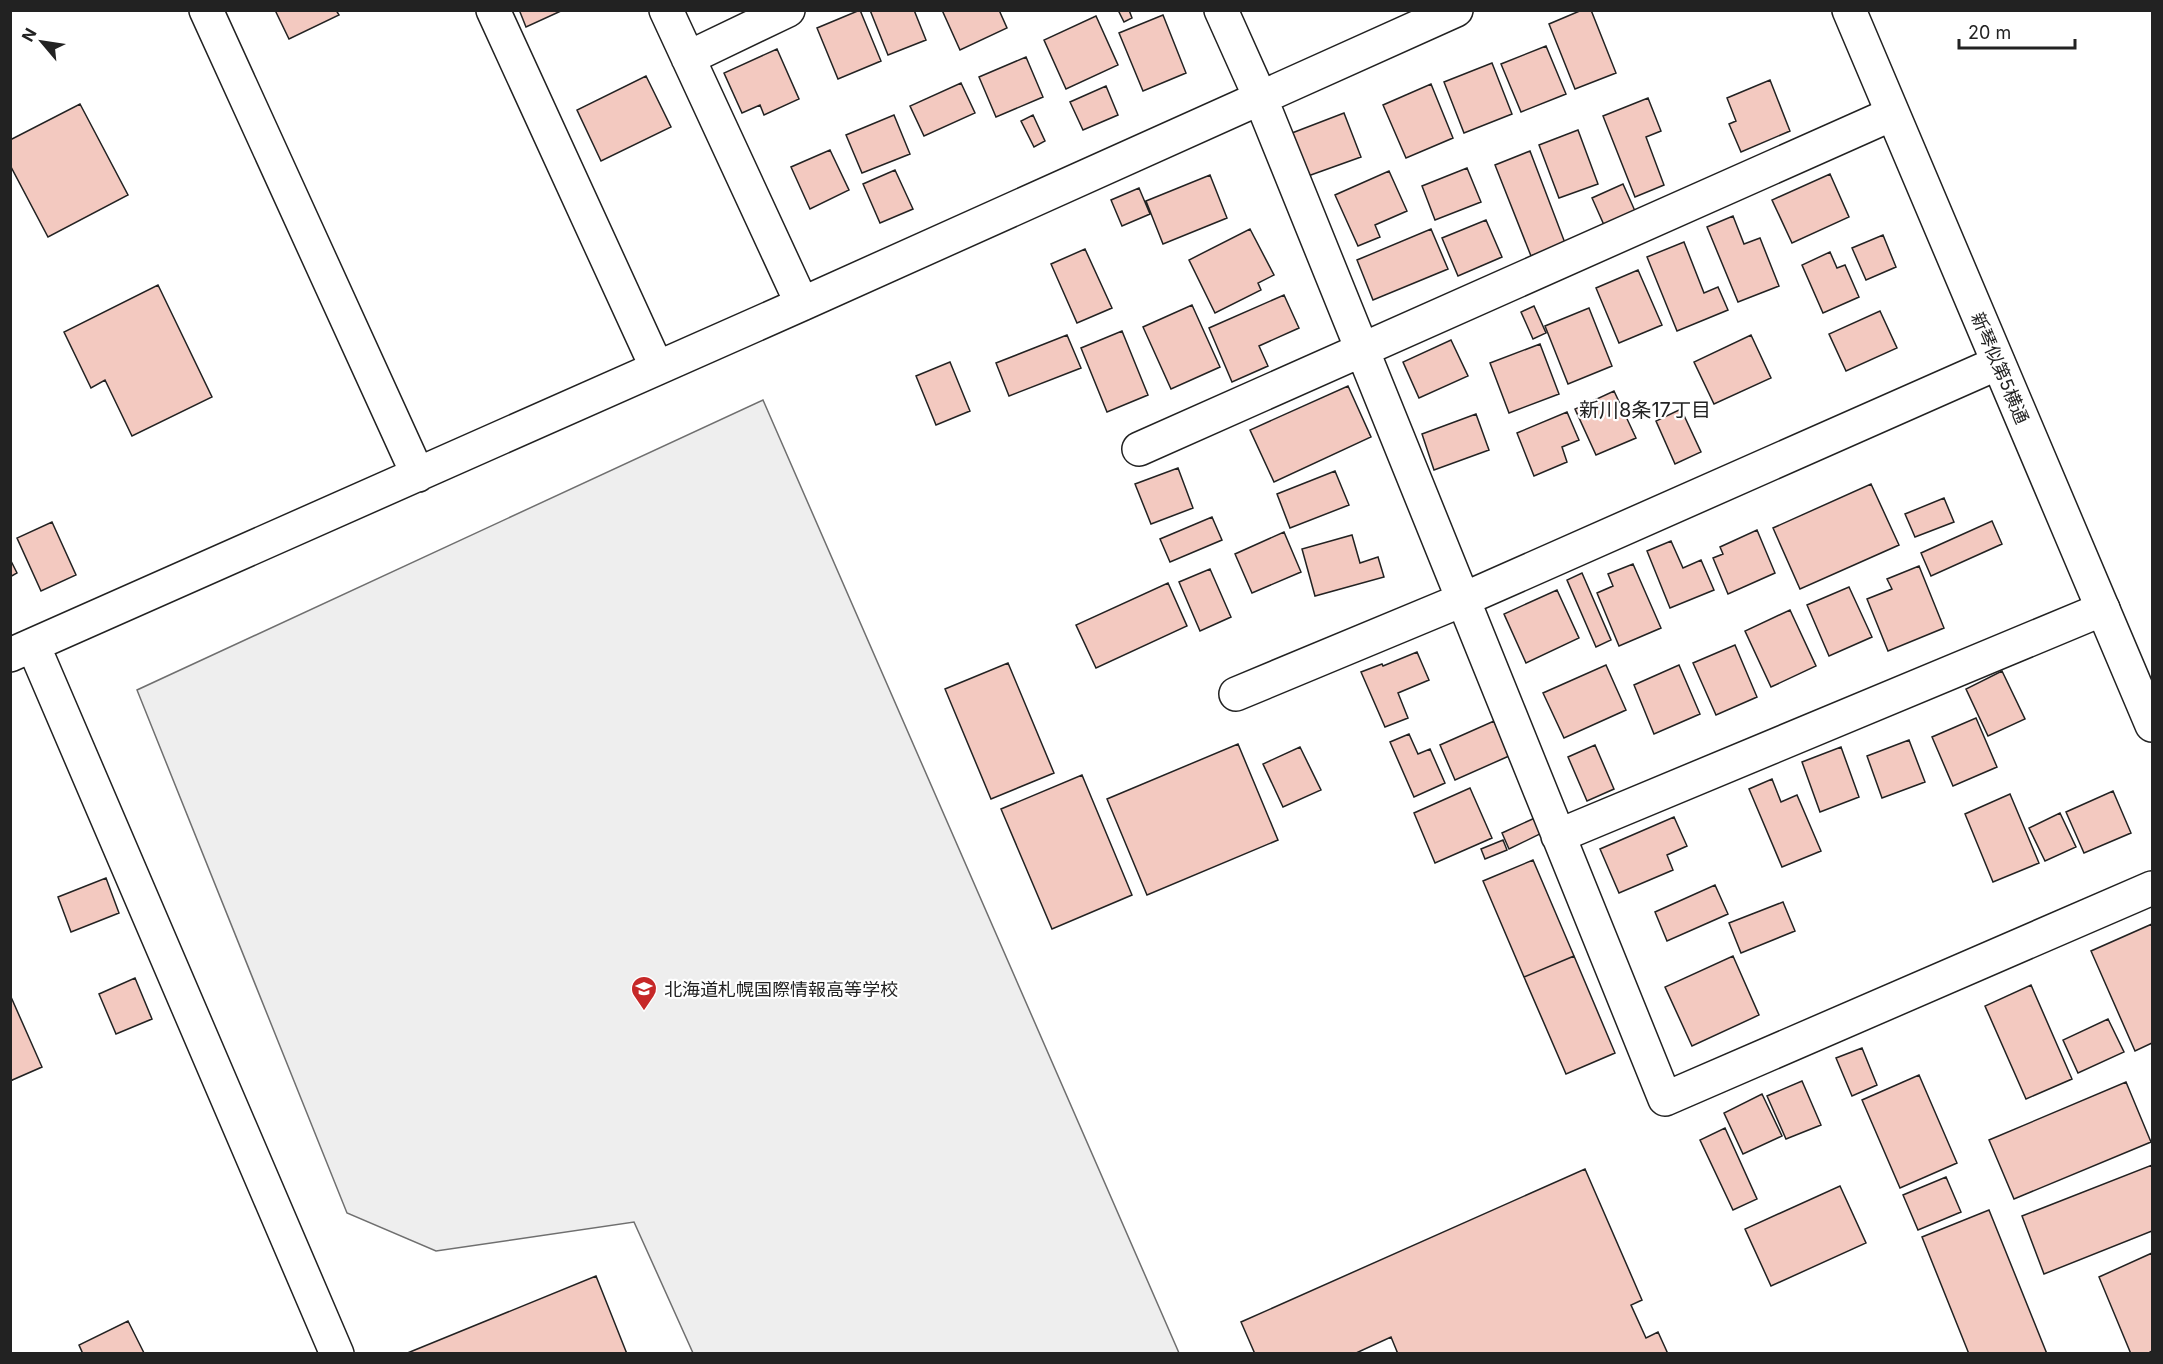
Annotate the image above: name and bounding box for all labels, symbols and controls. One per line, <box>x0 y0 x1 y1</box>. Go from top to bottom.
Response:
north arrow <box>12 12 72 72</box>
scale bar <box>1959 12 2074 50</box>
text: 20 m <box>1968 22 2011 43</box>
text: N <box>17 25 41 45</box>
street label: 新琴似第5横通 <box>1967 309 2033 427</box>
district label: 新川8条17丁目 <box>1579 398 1711 422</box>
school or university icon: 北海道札幌国際情報高等学校 <box>629 974 659 1012</box>
place label: 北海道札幌国際情報高等学校 <box>664 979 898 1000</box>

